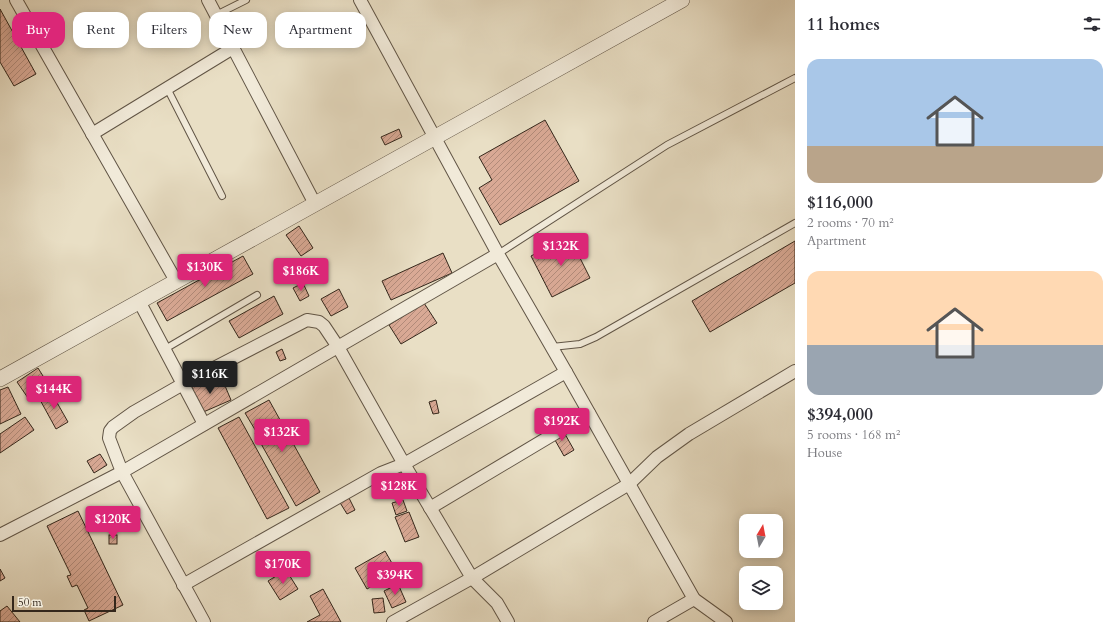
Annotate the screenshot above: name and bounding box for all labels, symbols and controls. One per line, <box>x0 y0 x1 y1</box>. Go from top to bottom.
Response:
chip: Buy <box>12 12 65 48</box>
chip: Rent <box>73 12 129 48</box>
chip: Filters <box>137 12 201 48</box>
chip: New <box>209 12 267 48</box>
chip: Apartment <box>275 12 366 48</box>
text: 11 homes <box>807 13 880 36</box>
icon: filters <box>1081 13 1103 35</box>
icon: home <box>919 85 991 157</box>
text: $116,000 <box>807 191 873 214</box>
text: 2 rooms · 70 m² <box>807 214 894 232</box>
text: Apartment <box>807 232 866 250</box>
pin: $132K <box>533 233 589 267</box>
text: $132K <box>542 237 580 255</box>
pin: $130K <box>177 254 233 288</box>
text: $130K <box>186 258 224 276</box>
pin: $186K <box>273 258 329 292</box>
text: $186K <box>282 262 320 280</box>
icon: home <box>919 297 991 369</box>
pin: $116K <box>182 361 238 395</box>
text: $116K <box>191 365 229 383</box>
pin: $144K <box>26 376 82 410</box>
text: $144K <box>35 380 73 398</box>
text: $394,000 <box>807 403 873 426</box>
pin: $192K <box>534 408 590 442</box>
text: $192K <box>543 412 581 430</box>
pin: $132K <box>254 419 310 453</box>
text: $132K <box>263 423 301 441</box>
text: 5 rooms · 168 m² <box>807 426 900 444</box>
text: House <box>807 444 842 462</box>
pin: $128K <box>371 473 427 507</box>
text: $128K <box>380 477 418 495</box>
pin: $120K <box>85 506 141 540</box>
text: $120K <box>94 510 132 528</box>
north arrow <box>739 514 783 558</box>
map controls <box>739 514 783 610</box>
pin: $170K <box>255 551 311 585</box>
text: $170K <box>264 555 302 573</box>
pin: $394K <box>367 562 423 596</box>
text: $394K <box>376 566 414 584</box>
button: layers <box>739 566 783 610</box>
scale bar <box>12 594 116 613</box>
text: 50 m <box>18 595 42 610</box>

